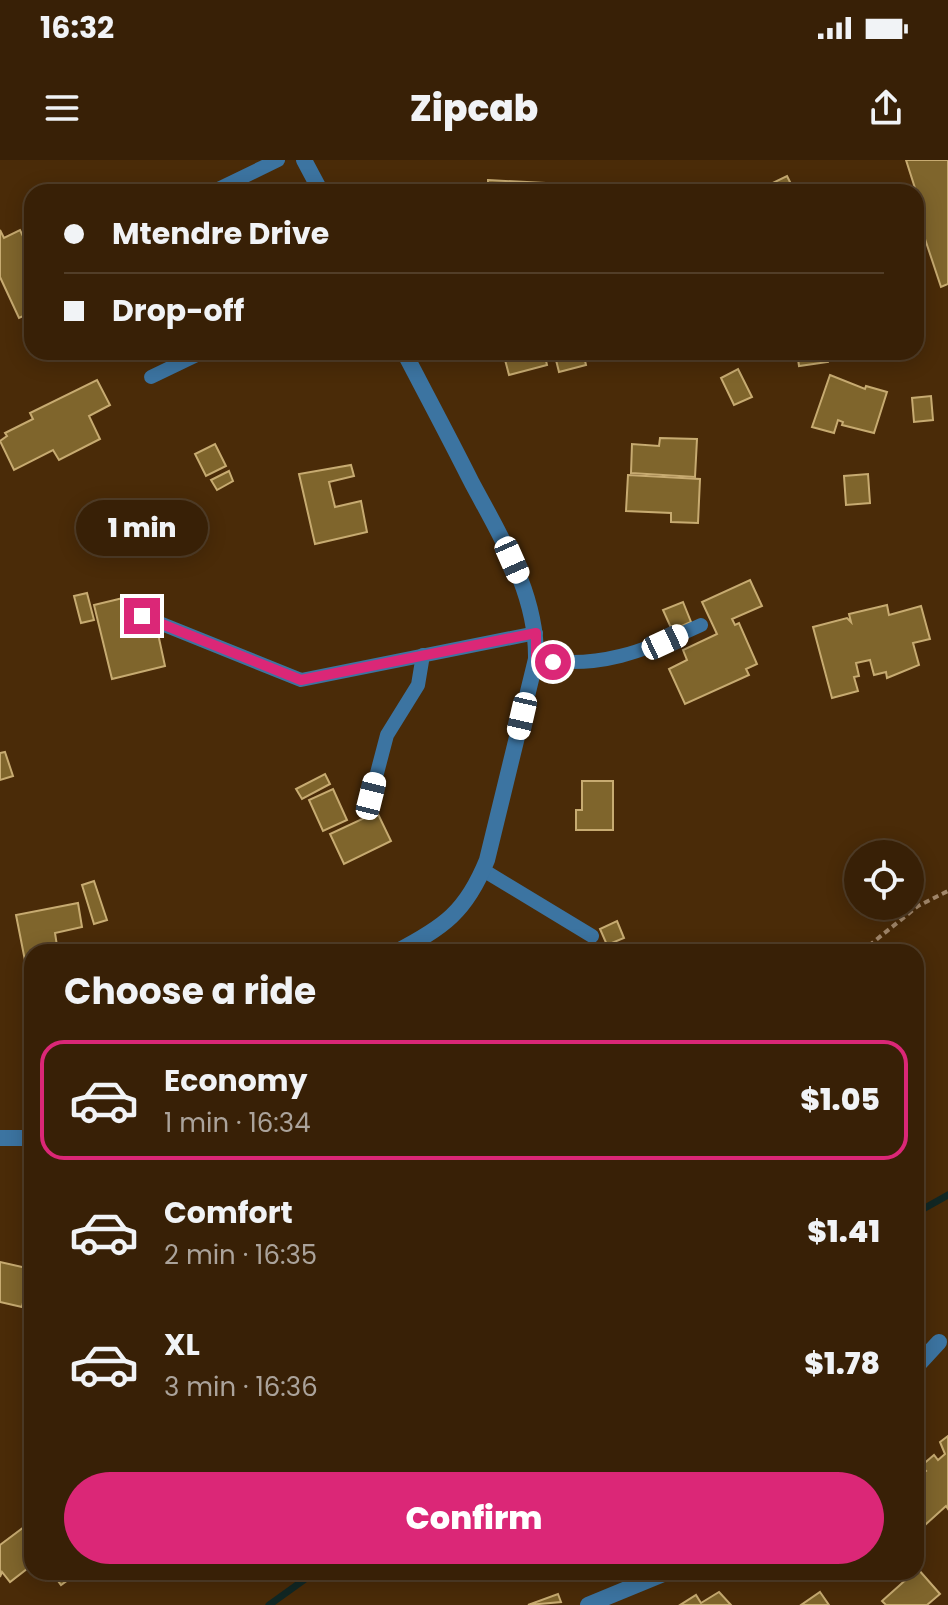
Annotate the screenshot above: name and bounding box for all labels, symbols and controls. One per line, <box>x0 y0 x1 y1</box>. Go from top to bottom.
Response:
text: 16:32 <box>40 6 114 49</box>
text: Zipcab <box>410 83 538 134</box>
icon: menu <box>40 86 84 130</box>
icon: share <box>864 86 908 130</box>
text: Mtendre Drive <box>112 212 329 255</box>
text: Drop-off <box>112 289 244 332</box>
callout: 1 min <box>76 500 208 556</box>
text: 1 min <box>108 510 176 546</box>
car <box>491 533 533 587</box>
route end <box>124 598 160 634</box>
car <box>638 621 692 663</box>
route start <box>535 644 571 680</box>
car <box>505 690 539 742</box>
car <box>354 770 388 822</box>
map controls <box>844 840 924 920</box>
button: locate <box>844 840 924 920</box>
text: Choose a ride <box>64 966 316 1017</box>
text: Economy <box>164 1059 308 1102</box>
icon: car <box>68 1064 140 1136</box>
text: $1.05 <box>800 1078 880 1121</box>
text: 1 min · 16:34 <box>164 1105 311 1141</box>
text: Comfort <box>164 1191 293 1234</box>
icon: car <box>68 1196 140 1268</box>
text: $1.41 <box>807 1210 880 1253</box>
text: 2 min · 16:35 <box>164 1237 317 1273</box>
text: XL <box>164 1323 200 1366</box>
icon: car <box>68 1328 140 1400</box>
text: $1.78 <box>804 1342 880 1385</box>
text: 3 min · 16:36 <box>164 1369 318 1405</box>
button: Confirm <box>64 1472 884 1564</box>

